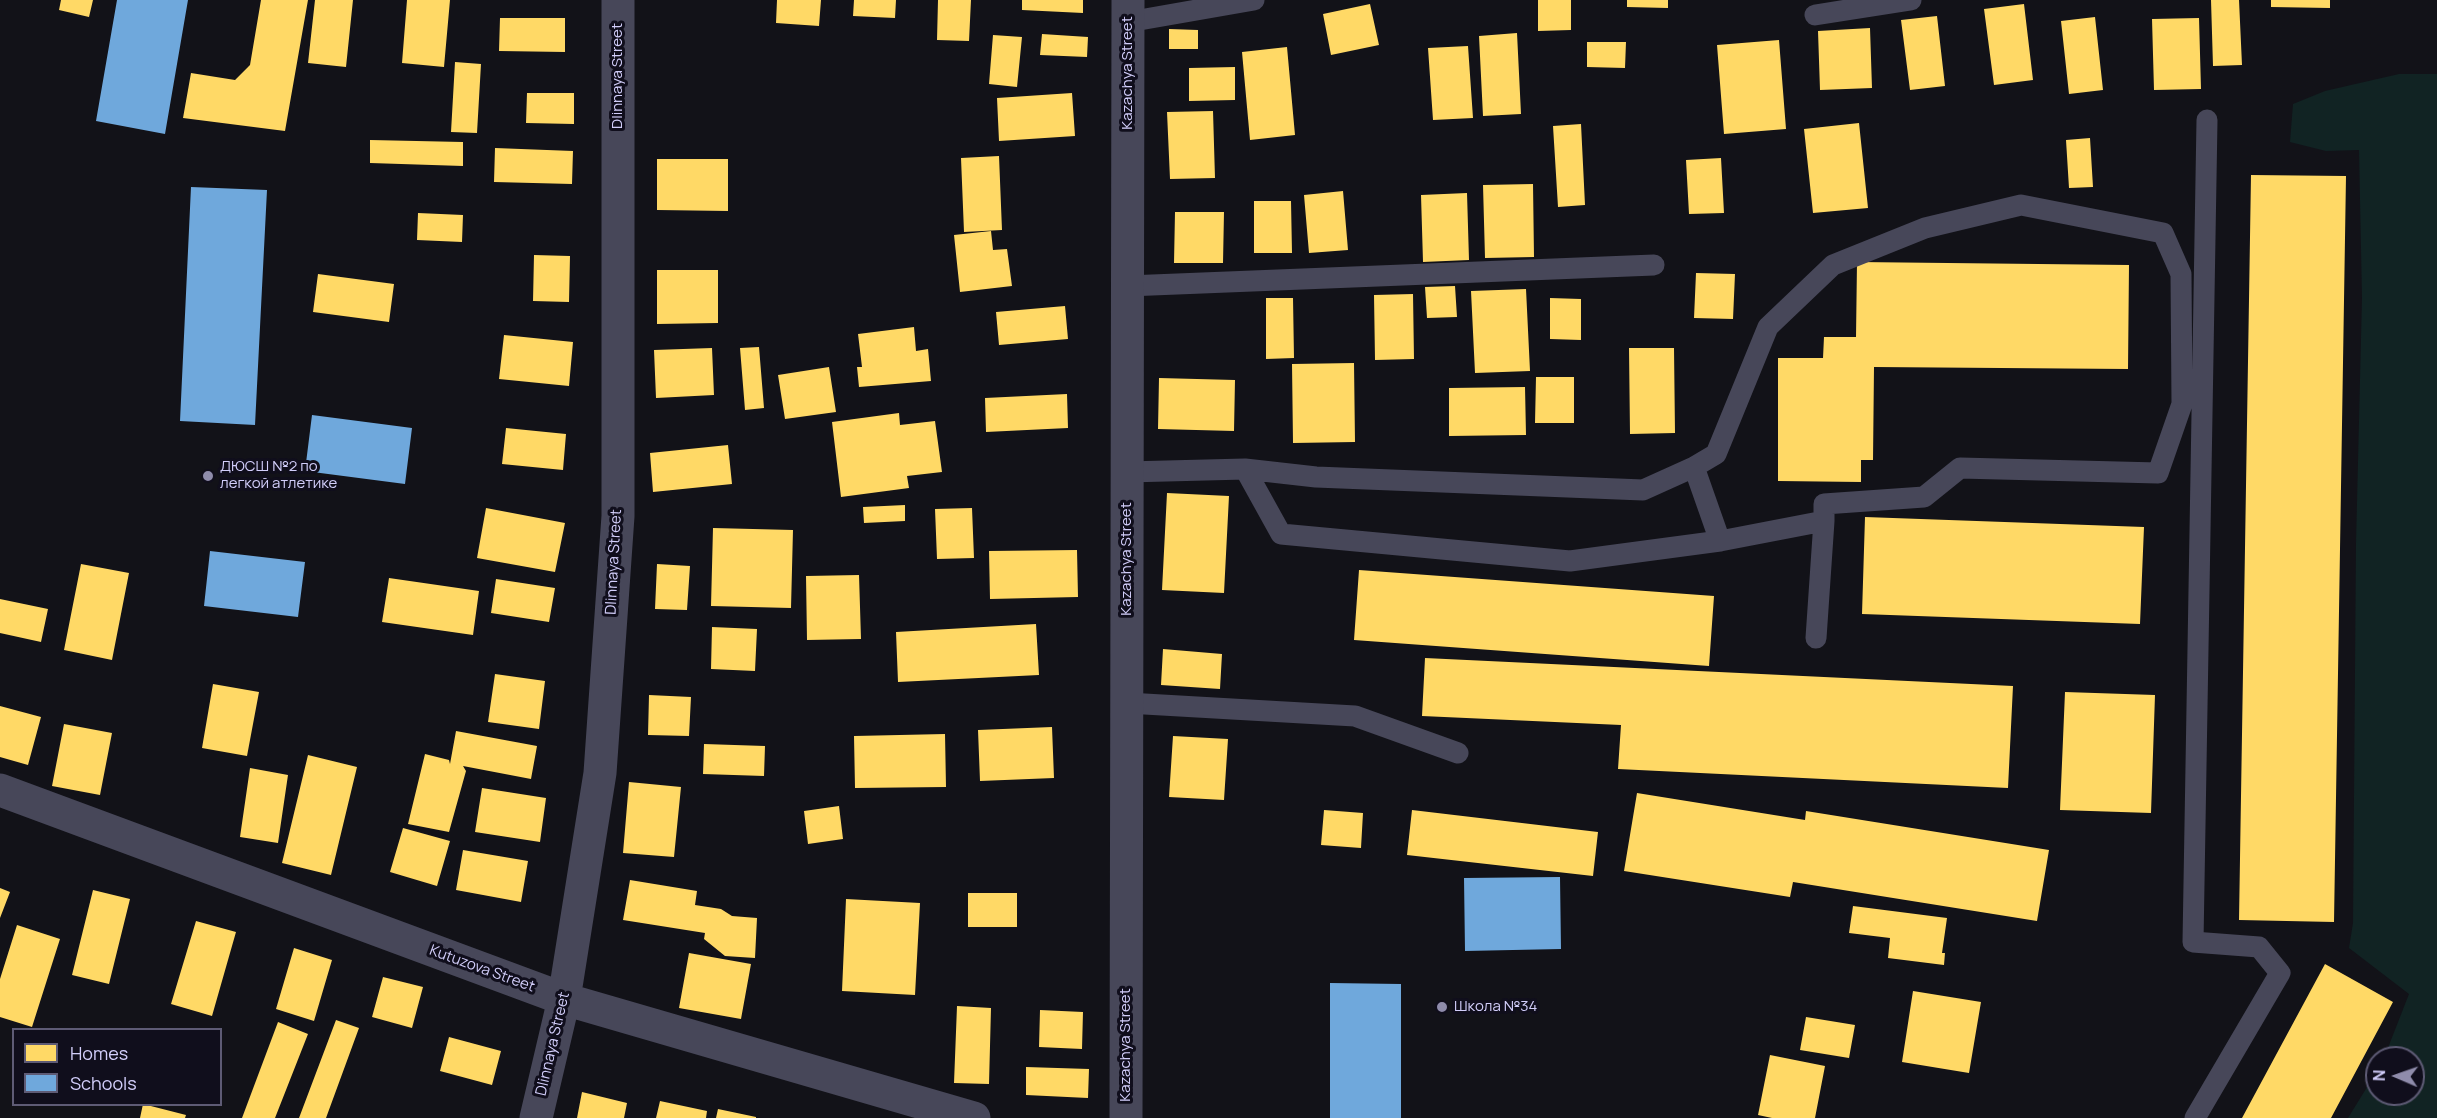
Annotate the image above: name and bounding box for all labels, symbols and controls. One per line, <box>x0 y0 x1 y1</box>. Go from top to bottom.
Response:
street label: Kazachya Street <box>1119 16 1137 130</box>
street label: Dlinnaya Street <box>609 23 627 129</box>
place label: ДЮСШ №2 по легкой атлетике <box>220 458 337 493</box>
marker: ДЮСШ №2 по легкой атлетике <box>201 469 215 483</box>
street label: Kazachya Street <box>1118 502 1136 616</box>
street label: Dlinnaya Street <box>602 509 626 615</box>
street label: Kutuzova Street <box>427 942 537 996</box>
street label: Kazachya Street <box>1117 988 1135 1102</box>
street label: Dlinnaya Street <box>532 990 574 1098</box>
place label: Школа №34 <box>1454 998 1537 1016</box>
marker: Школа №34 <box>1435 1000 1449 1014</box>
legend <box>12 1028 222 1106</box>
text: Homes <box>70 1041 128 1065</box>
north arrow <box>2365 1046 2425 1106</box>
text: N <box>2368 1069 2390 1082</box>
text: Schools <box>70 1071 137 1095</box>

